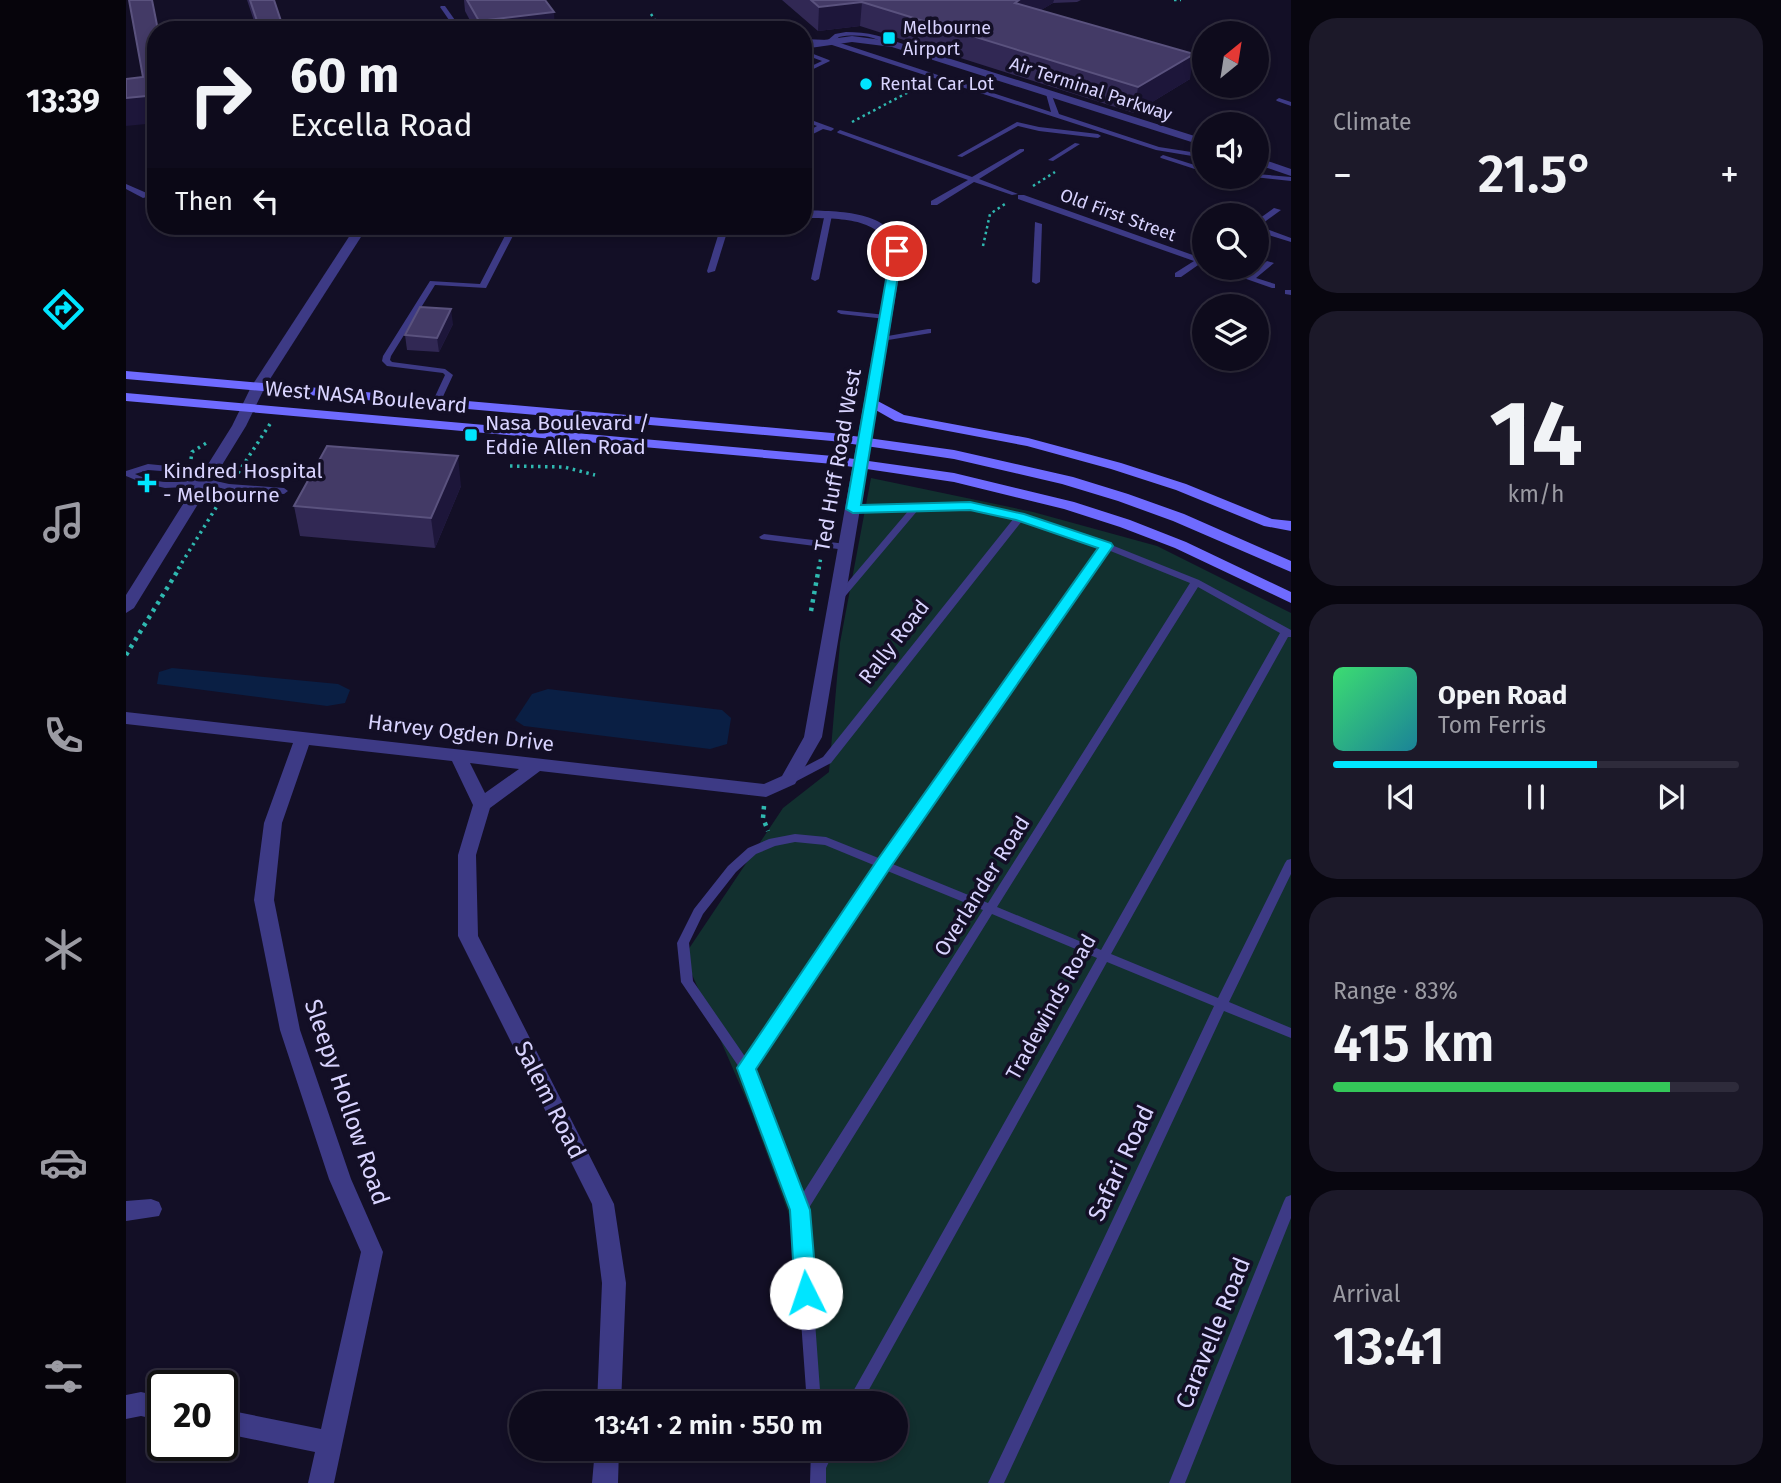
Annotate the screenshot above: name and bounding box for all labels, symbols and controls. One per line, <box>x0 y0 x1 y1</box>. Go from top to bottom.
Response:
place label: Melbourne Airport <box>903 17 991 60</box>
north arrow <box>1192 21 1269 98</box>
map controls <box>1192 21 1269 371</box>
marker: Melbourne Airport <box>881 30 897 46</box>
text: 60 m <box>290 46 399 105</box>
icon: right <box>175 49 266 140</box>
street label: Air Terminal Parkway <box>1007 52 1175 126</box>
place label: Rental Car Lot <box>880 73 994 95</box>
marker: Rental Car Lot <box>858 76 874 92</box>
text: 13:39 <box>26 82 100 120</box>
text: Excella Road <box>290 106 473 144</box>
text: Climate <box>1333 108 1412 136</box>
button: sound <box>1192 112 1269 189</box>
text: 21.5° <box>1478 143 1594 206</box>
text: − <box>1333 152 1352 198</box>
text: + <box>1720 152 1739 198</box>
icon: left <box>247 182 285 220</box>
street label: Old First Street <box>1057 184 1179 246</box>
text: Then <box>175 186 233 217</box>
button: search <box>1192 203 1269 280</box>
pin <box>867 221 927 281</box>
icon: arrive <box>878 232 916 270</box>
icon: directions <box>39 285 88 334</box>
button: layers <box>1192 294 1269 371</box>
street label: Ted Huff Road West <box>809 366 867 554</box>
street label: West NASA Boulevard <box>264 375 468 419</box>
text: 14 <box>1489 380 1583 489</box>
place label: Nasa Boulevard / Eddie Allen Road <box>485 410 650 460</box>
marker: Nasa Boulevard / Eddie Allen Road <box>463 427 479 443</box>
place label: Kindred Hospital - Melbourne <box>163 458 323 508</box>
marker: Kindred Hospital - Melbourne <box>137 473 157 493</box>
text: km/h <box>1508 480 1564 508</box>
icon: music <box>39 498 88 547</box>
street label: Rally Road <box>853 595 935 689</box>
text: Open Road <box>1438 680 1567 711</box>
street label: Harvey Ogden Drive <box>366 709 556 757</box>
icon: phone <box>39 711 88 760</box>
text: Tom Ferris <box>1438 711 1546 739</box>
icon: previous <box>1382 778 1420 816</box>
icon: pause <box>1517 778 1555 816</box>
icon: next <box>1652 778 1690 816</box>
street label: Overlander Road <box>929 811 1035 961</box>
icon: climate <box>39 925 88 974</box>
street label: Tradewinds Road <box>1000 930 1102 1084</box>
text: Range · 83% <box>1333 977 1458 1005</box>
street label: Sleepy Hollow Road <box>299 995 395 1209</box>
text: 415 km <box>1333 1012 1495 1075</box>
street label: Salem Road <box>508 1037 592 1163</box>
street label: Safari Road <box>1082 1101 1160 1225</box>
icon: car <box>39 1138 88 1187</box>
street label: Caravelle Road <box>1170 1253 1256 1413</box>
position arrow <box>769 1256 843 1330</box>
text: Arrival <box>1333 1280 1400 1308</box>
text: 13:41 <box>1333 1315 1445 1378</box>
icon: filters <box>39 1352 88 1401</box>
speed limit sign: 20 <box>147 1370 238 1461</box>
text: 13:41 · 2 min · 550 m <box>594 1410 823 1441</box>

